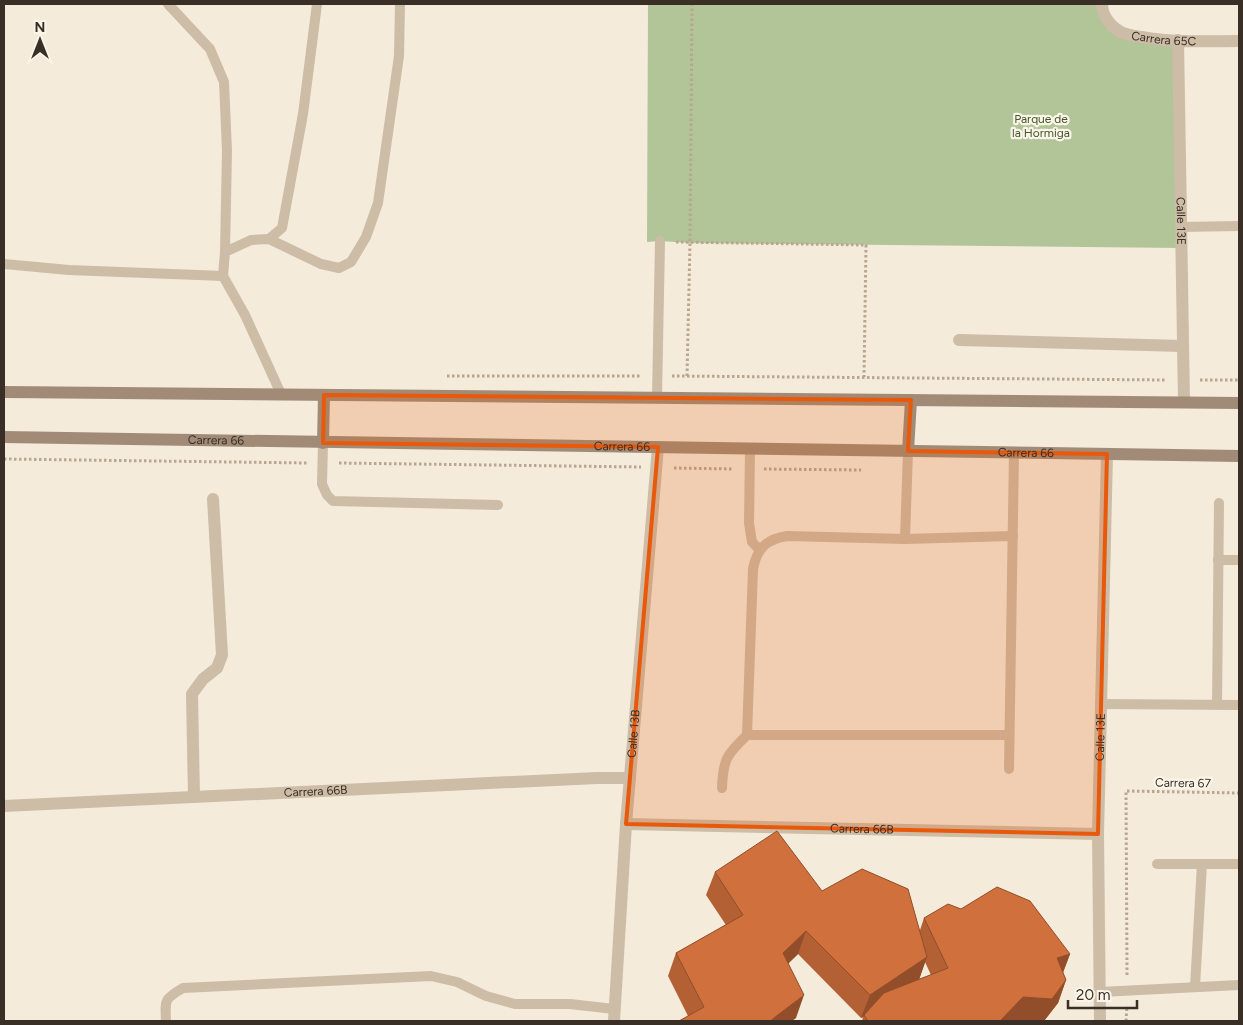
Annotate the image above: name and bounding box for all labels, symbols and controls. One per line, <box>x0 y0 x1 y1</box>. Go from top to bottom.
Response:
north arrow <box>15 15 65 65</box>
text: N <box>35 19 45 36</box>
street label: Carrera 65C <box>1131 29 1197 48</box>
park label: Parque de la Hormiga <box>1012 112 1070 140</box>
street label: Calle 13E <box>1174 197 1188 245</box>
street label: Carrera 66 <box>188 433 244 448</box>
street label: Carrera 66 <box>594 439 650 454</box>
street label: Carrera 66 <box>998 445 1054 460</box>
street label: Calle 13B <box>625 709 643 758</box>
street label: Calle 13E <box>1093 713 1108 761</box>
street label: Carrera 67 <box>1155 776 1212 790</box>
street label: Carrera 66B <box>284 783 348 800</box>
street label: Carrera 66B <box>830 821 894 837</box>
scale bar <box>1068 978 1137 1010</box>
text: 20 m <box>1076 986 1110 1004</box>

